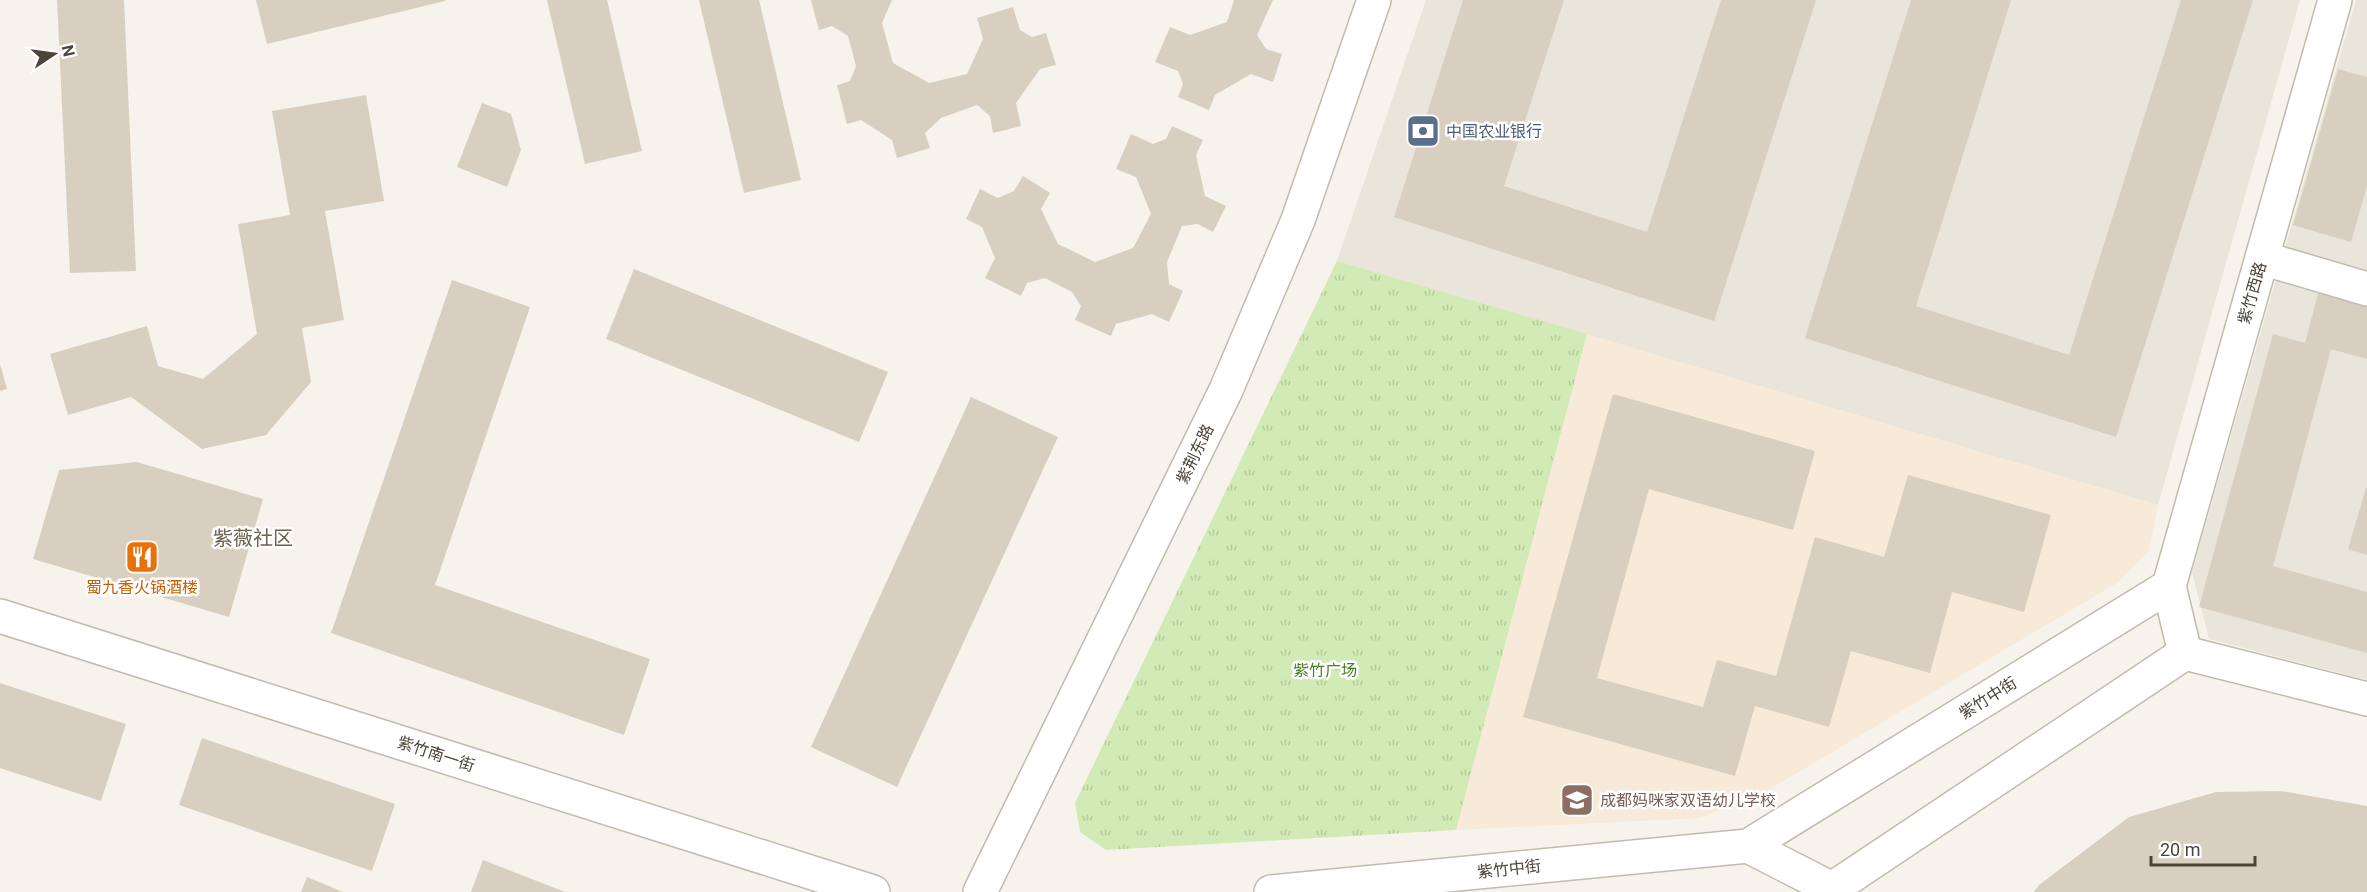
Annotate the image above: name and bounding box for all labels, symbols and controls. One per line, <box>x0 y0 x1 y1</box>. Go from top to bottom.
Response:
north arrow <box>24 24 84 84</box>
text: N <box>58 43 79 58</box>
bank icon: 中国农业银行 <box>1405 113 1441 149</box>
place label: 中国农业银行 <box>1446 122 1542 141</box>
street label: 紫竹西路 <box>2234 260 2270 326</box>
street label: 紫荆东路 <box>1172 421 1218 487</box>
district label: 紫薇社区 <box>213 526 293 550</box>
restaurant icon: 蜀九香火锅酒楼 <box>124 539 160 575</box>
place label: 蜀九香火锅酒楼 <box>86 578 198 597</box>
park label: 紫竹广场 <box>1293 661 1357 680</box>
street label: 紫竹中街 <box>1956 673 2020 723</box>
street label: 紫竹南一街 <box>395 733 477 775</box>
school or university icon: 成都妈咪家双语幼儿学校 <box>1559 782 1595 818</box>
place label: 成都妈咪家双语幼儿学校 <box>1600 791 1776 810</box>
scale bar <box>2151 829 2254 867</box>
text: 20 m <box>2160 839 2200 860</box>
street label: 紫竹中街 <box>1476 856 1542 882</box>

